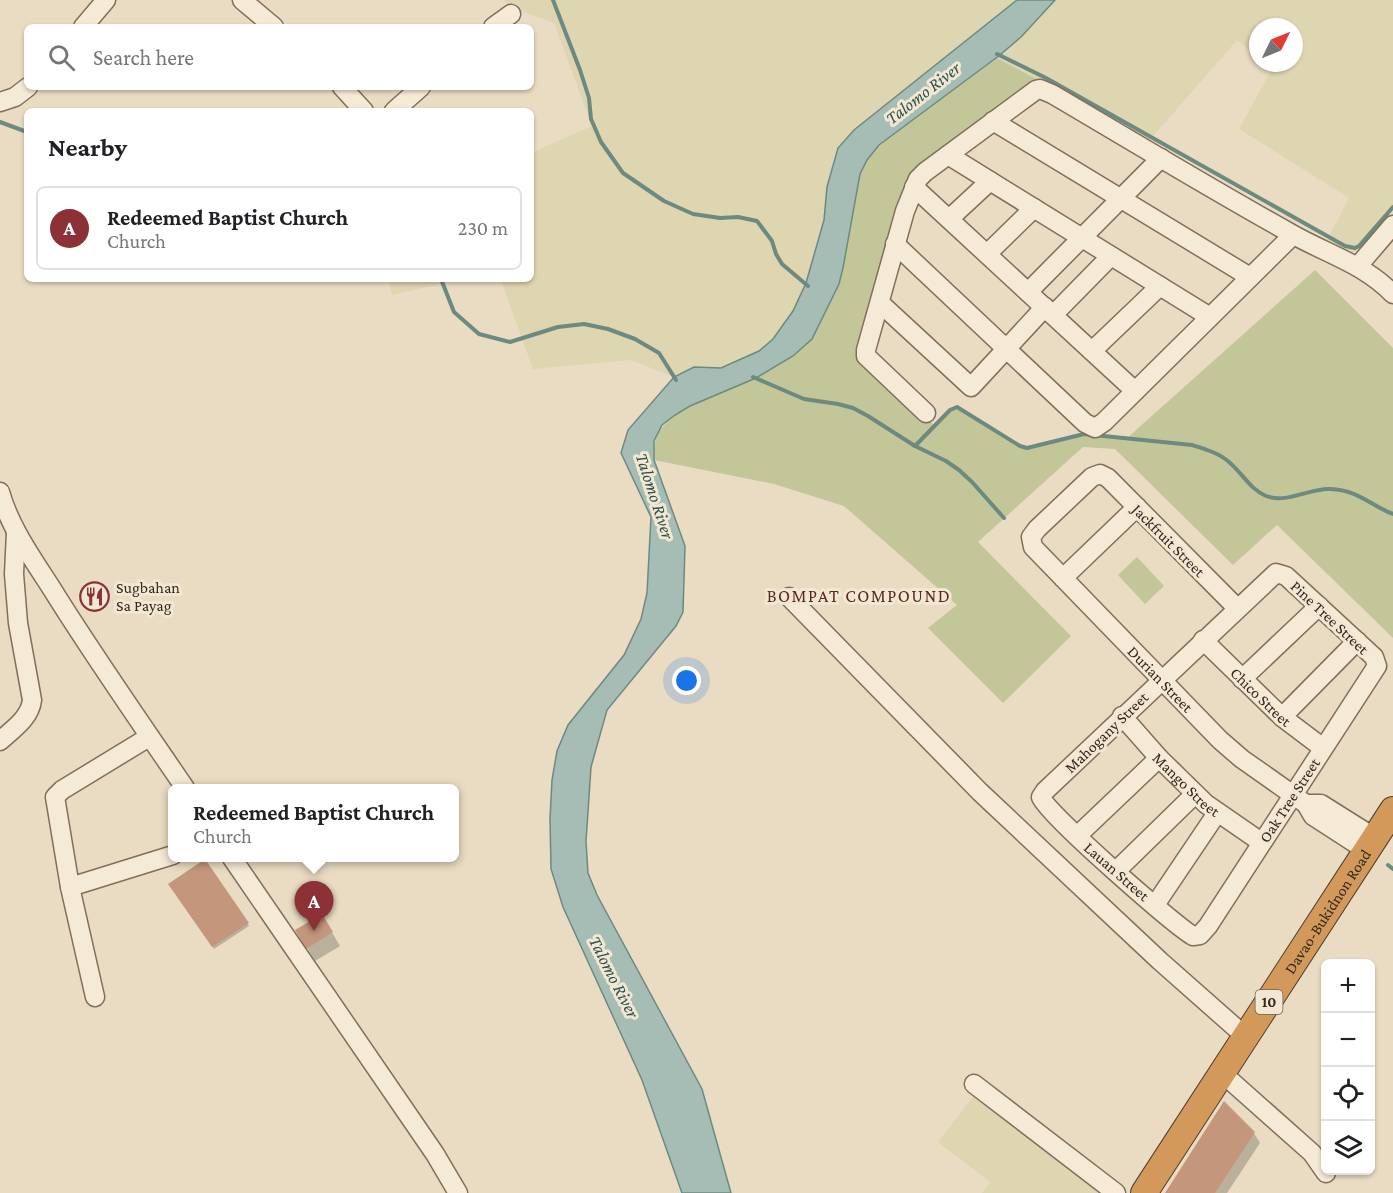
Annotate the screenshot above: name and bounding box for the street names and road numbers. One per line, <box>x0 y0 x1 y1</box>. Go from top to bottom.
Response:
street label: Jackfruit Street <box>1127 499 1209 581</box>
street label: Pine Tree Street <box>1288 577 1372 658</box>
street label: Durian Street <box>1124 643 1197 716</box>
street label: Chico Street <box>1227 664 1295 730</box>
street label: Mahogany Street <box>1061 688 1153 777</box>
street label: Mango Street <box>1149 749 1223 820</box>
street label: Oak Tree Street <box>1256 754 1323 846</box>
street label: Lauan Street <box>1081 839 1153 905</box>
street label: Davao-Bukidnon Road <box>1281 846 1374 977</box>
road number: 10 <box>1256 990 1282 1014</box>

